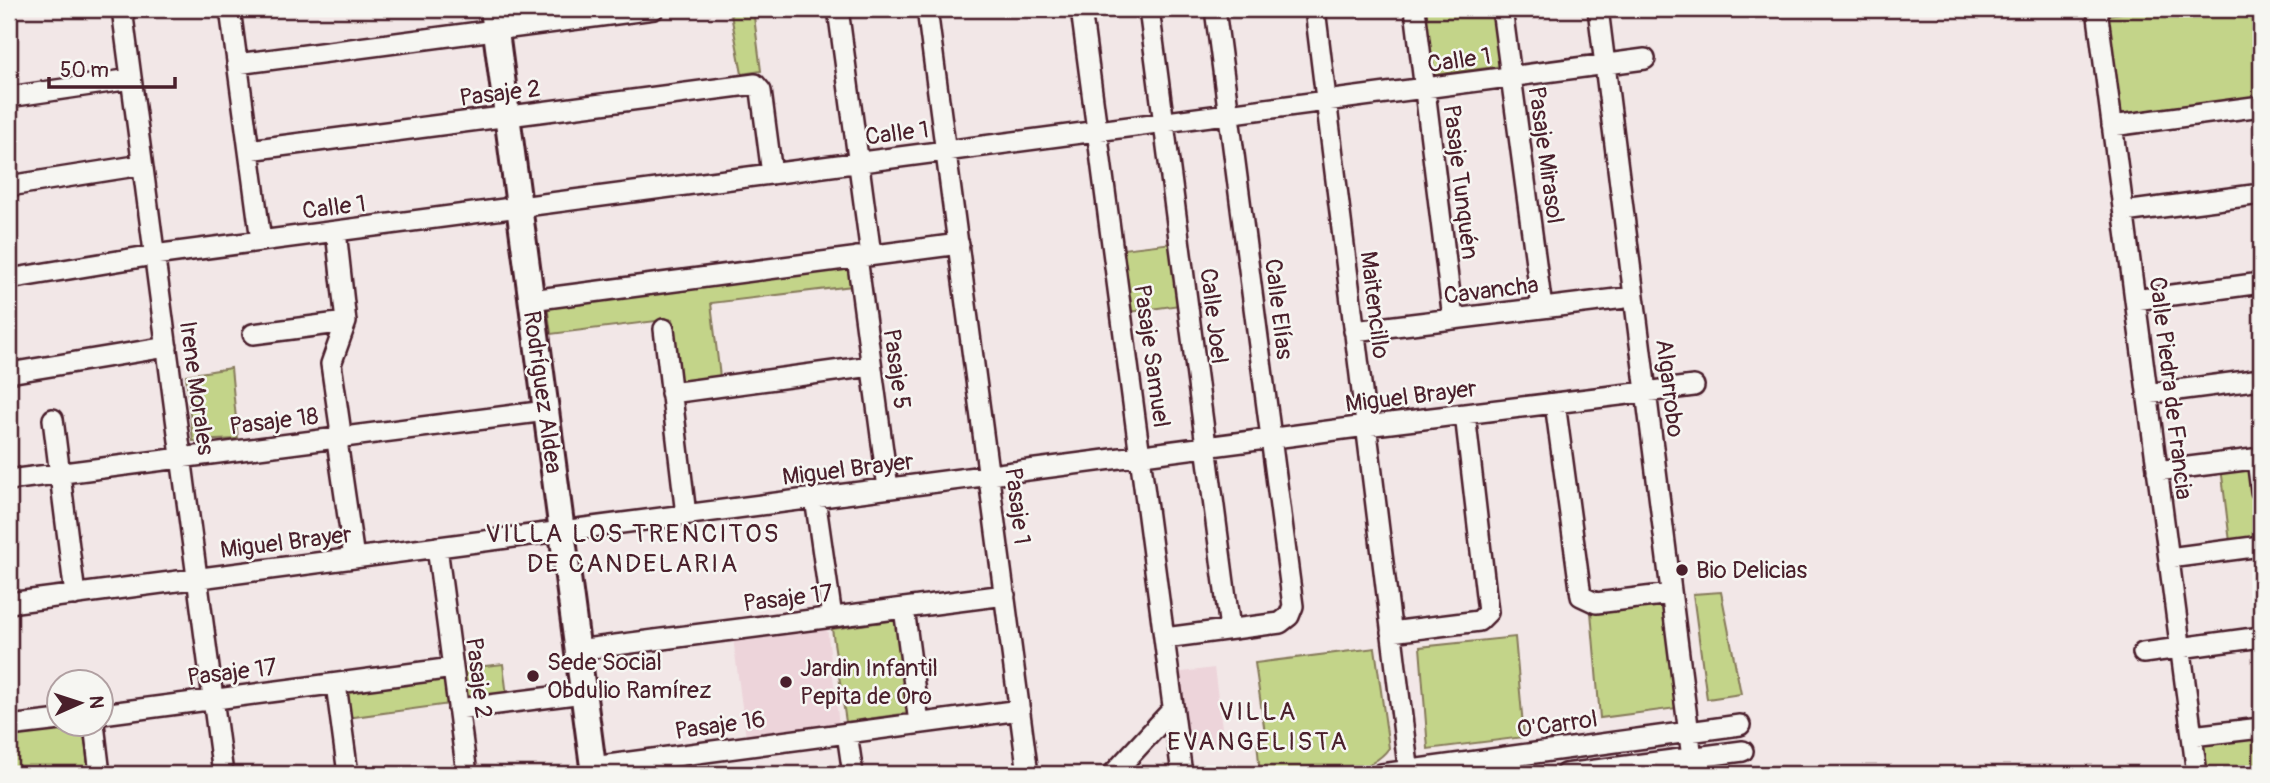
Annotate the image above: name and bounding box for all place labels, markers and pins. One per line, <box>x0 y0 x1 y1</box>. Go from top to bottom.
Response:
place label: Bio Delicias <box>1696 556 1807 585</box>
marker: Bio Delicias <box>1674 562 1690 578</box>
place label: Sede Social Obdulio Ramírez <box>547 648 711 705</box>
place label: Jardin Infantil Pepita de Oro <box>800 654 938 711</box>
marker: Sede Social Obdulio Ramírez <box>525 668 541 684</box>
marker: Jardin Infantil Pepita de Oro <box>778 674 794 690</box>

